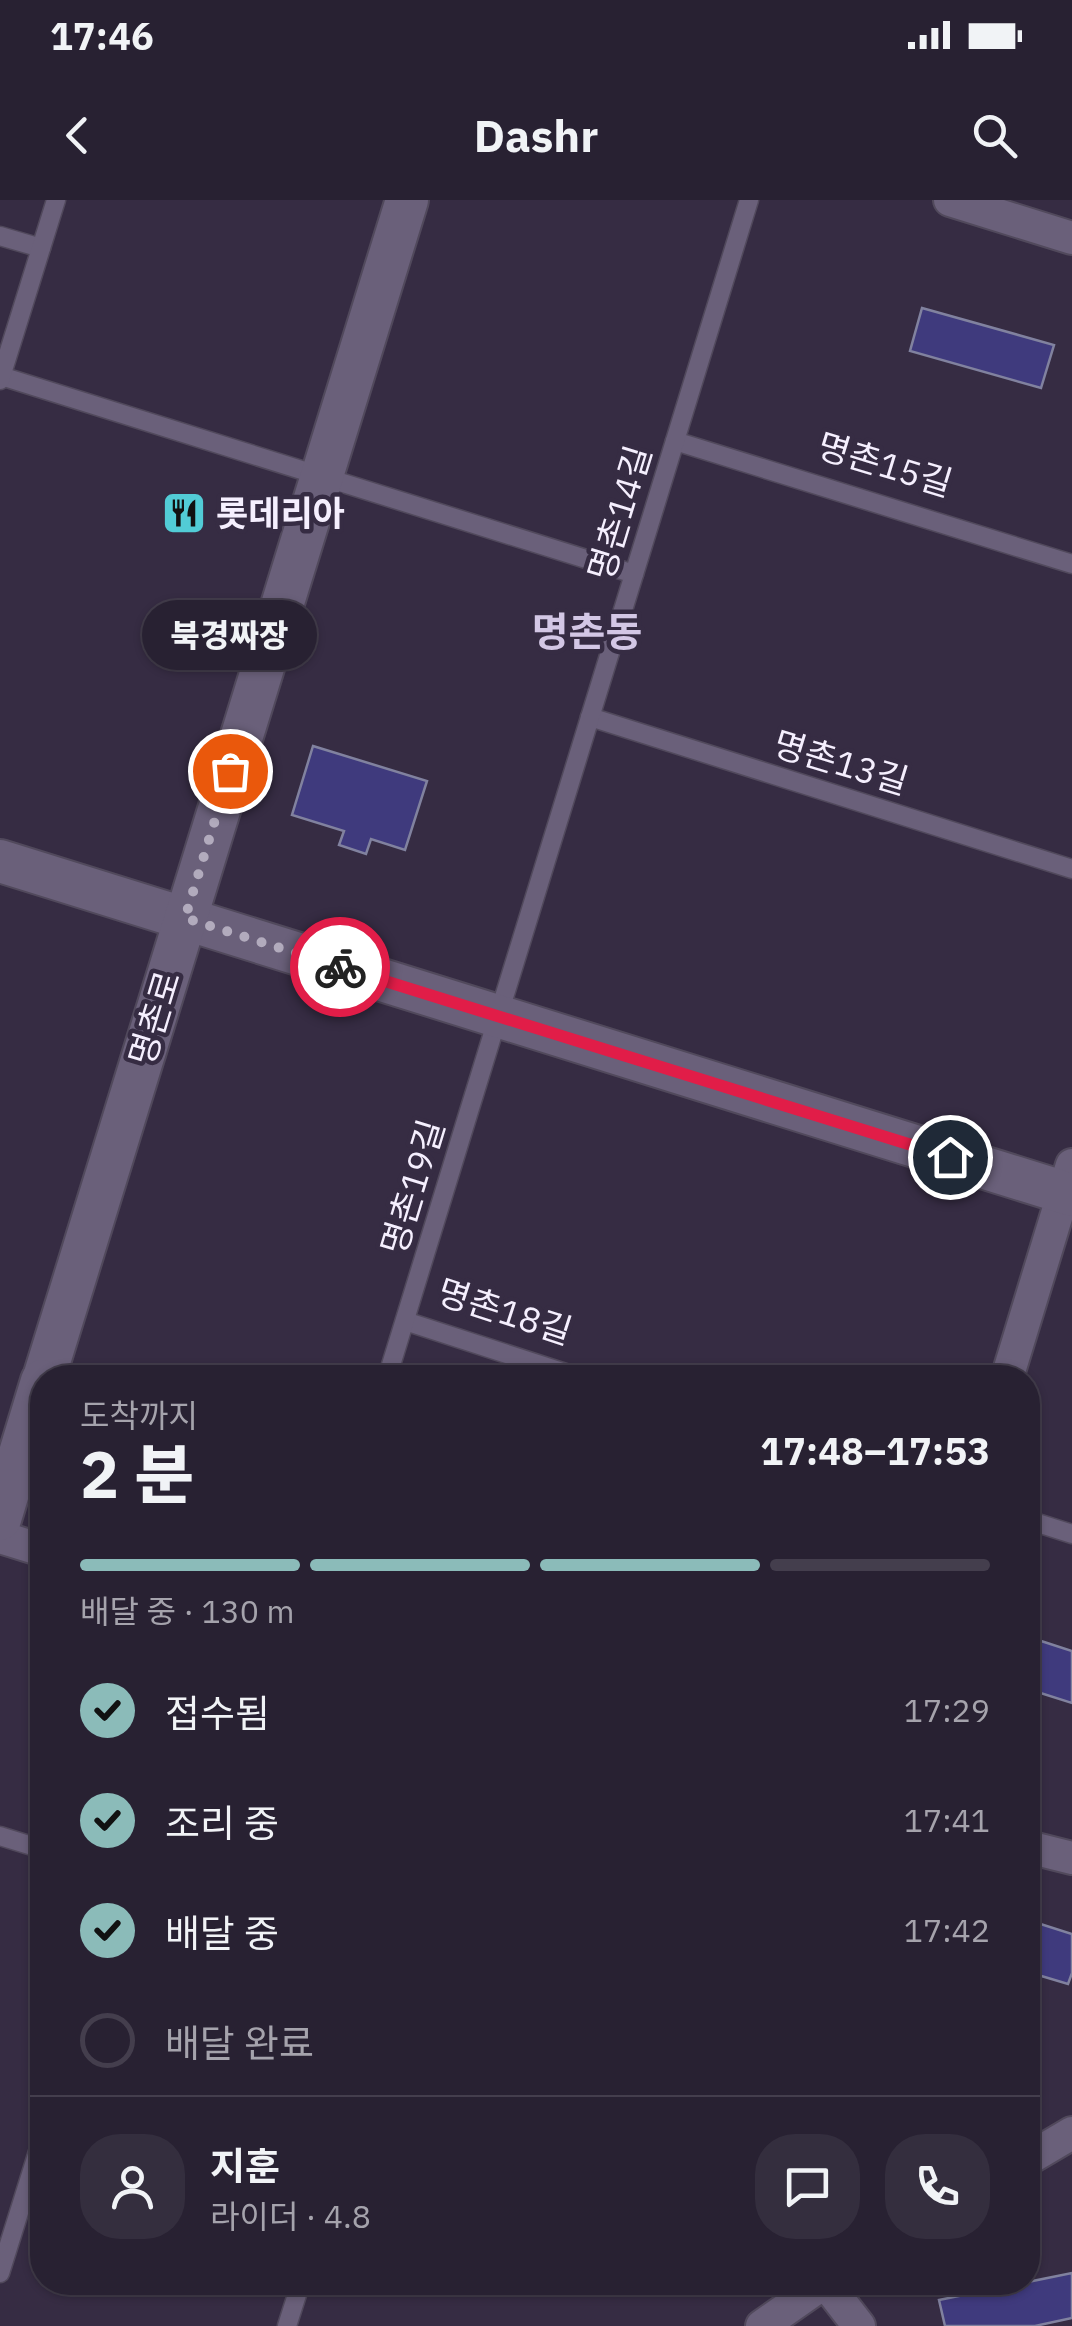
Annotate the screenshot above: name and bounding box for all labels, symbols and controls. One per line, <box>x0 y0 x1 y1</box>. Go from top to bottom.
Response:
text: 17:46 <box>50 11 154 60</box>
text: Dashr <box>474 106 598 164</box>
icon: back <box>50 108 105 163</box>
icon: search <box>967 108 1022 163</box>
street label: 명촌15길 <box>812 422 958 506</box>
street label: 명촌14길 <box>577 440 661 586</box>
restaurant icon: 롯데리아 <box>161 490 207 536</box>
place label: 롯데리아 <box>216 490 345 536</box>
callout: 북경짜장 <box>142 601 318 671</box>
district label: 명촌동 <box>532 605 642 657</box>
text: 북경짜장 <box>171 614 288 656</box>
street label: 명촌13길 <box>768 720 914 804</box>
pin <box>188 729 273 814</box>
icon: bag <box>203 744 258 799</box>
courier <box>290 917 390 1017</box>
icon: bike <box>313 940 368 995</box>
street label: 명촌로 <box>118 965 190 1071</box>
street label: 명촌19길 <box>370 1114 454 1260</box>
pin <box>908 1115 993 1200</box>
icon: home <box>923 1130 978 1185</box>
street label: 명촌18길 <box>432 1268 578 1354</box>
text: 도착까지 <box>80 1394 198 1436</box>
text: 17:48–17:53 <box>760 1426 990 1475</box>
text: 2 분 <box>80 1431 194 1516</box>
text: 배달 중 · 130 m <box>80 1590 295 1632</box>
icon: check <box>80 1683 135 1738</box>
text: 접수됨 <box>165 1688 270 1737</box>
text: 17:29 <box>904 1689 990 1731</box>
icon: check <box>80 1793 135 1848</box>
text: 조리 중 <box>165 1798 279 1847</box>
text: 17:41 <box>904 1799 990 1841</box>
icon: check <box>80 1903 135 1958</box>
text: 배달 중 <box>165 1908 279 1957</box>
text: 17:42 <box>904 1909 990 1951</box>
text: 배달 완료 <box>165 2018 314 2067</box>
button: person <box>80 2134 185 2239</box>
button: chat <box>755 2134 860 2239</box>
button: phone <box>885 2134 990 2239</box>
text: 지훈 <box>210 2141 280 2190</box>
text: 라이더 · 4.8 <box>210 2195 371 2237</box>

